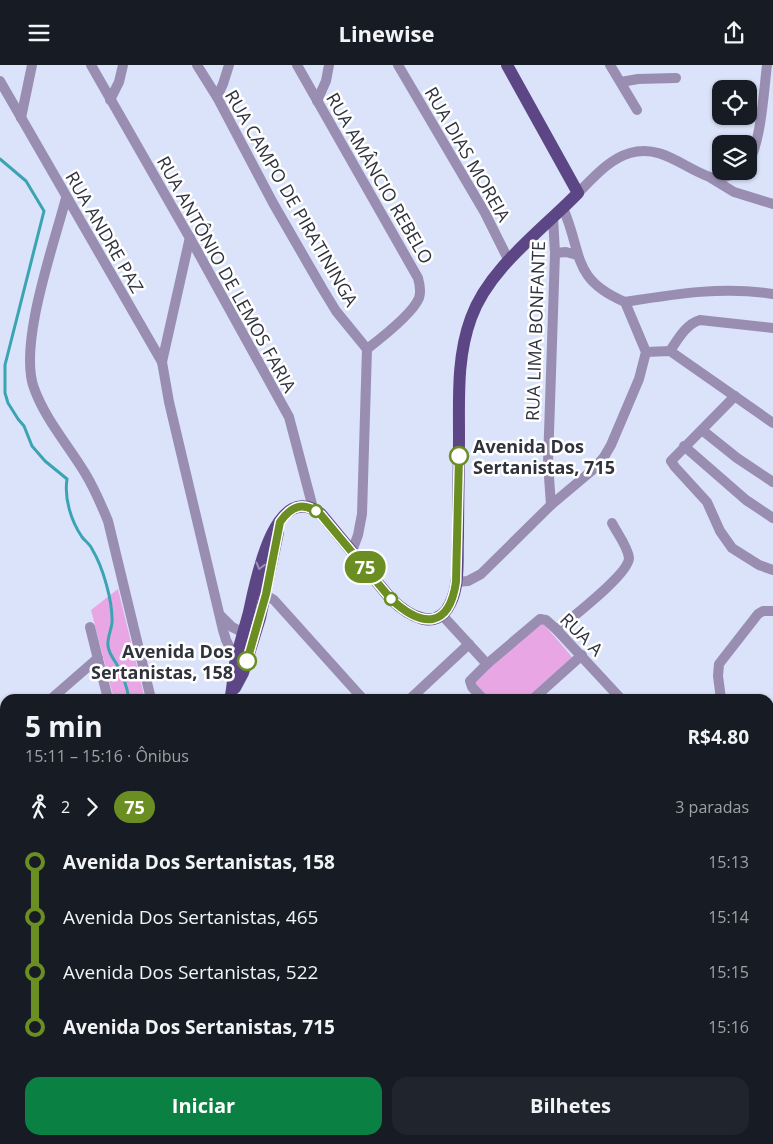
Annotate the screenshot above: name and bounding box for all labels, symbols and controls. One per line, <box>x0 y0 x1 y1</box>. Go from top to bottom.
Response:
text: Linewise <box>338 18 435 48</box>
icon: menu <box>25 19 53 47</box>
icon: share <box>720 19 748 47</box>
map controls <box>712 80 757 180</box>
button: locate <box>712 80 757 125</box>
street label: RUA DIAS MOREIA <box>420 82 517 226</box>
street label: RUA CAMPO DE PIRATININGA <box>220 85 364 311</box>
street label: RUA AMÂNCIO REBELO <box>321 88 439 268</box>
button: layers <box>712 135 757 180</box>
street label: RUA ANTÔNIO DE LEMOS FARIA <box>152 152 302 397</box>
street label: RUA ANDRE PAZ <box>60 167 150 297</box>
street label: RUA LIMA BONFANTE <box>520 240 550 422</box>
place label: Avenida Dos Sertanistas, 715 <box>473 434 615 479</box>
marker: Avenida Dos Sertanistas, 715 <box>449 446 469 466</box>
unlabelled marker <box>309 504 323 518</box>
line badge: 75 <box>342 551 388 583</box>
text: 75 <box>355 555 375 579</box>
one-way arrow <box>255 562 266 571</box>
unlabelled marker <box>384 592 398 606</box>
street label: RUA A <box>555 607 609 661</box>
place label: Avenida Dos Sertanistas, 158 <box>91 639 233 684</box>
marker: Avenida Dos Sertanistas, 158 <box>237 651 257 671</box>
text: 5 min <box>25 707 103 745</box>
text: R$4.80 <box>688 724 749 750</box>
text: 15:11 – 15:16 · Ônibus <box>25 745 189 767</box>
icon: walk <box>25 793 53 821</box>
icon: forward <box>78 793 106 821</box>
text: 75 <box>124 795 145 819</box>
text: 2 <box>61 796 70 818</box>
text: 3 paradas <box>675 796 749 818</box>
text: Avenida Dos Sertanistas, 158 <box>63 849 335 875</box>
text: 15:13 <box>708 851 749 873</box>
text: Avenida Dos Sertanistas, 465 <box>63 904 318 930</box>
text: 15:14 <box>708 906 749 928</box>
text: Avenida Dos Sertanistas, 522 <box>63 959 318 985</box>
text: 15:15 <box>708 961 749 983</box>
text: Avenida Dos Sertanistas, 715 <box>63 1014 335 1040</box>
text: 15:16 <box>708 1016 749 1038</box>
button: Iniciar <box>25 1077 382 1135</box>
button: Bilhetes <box>392 1077 749 1135</box>

